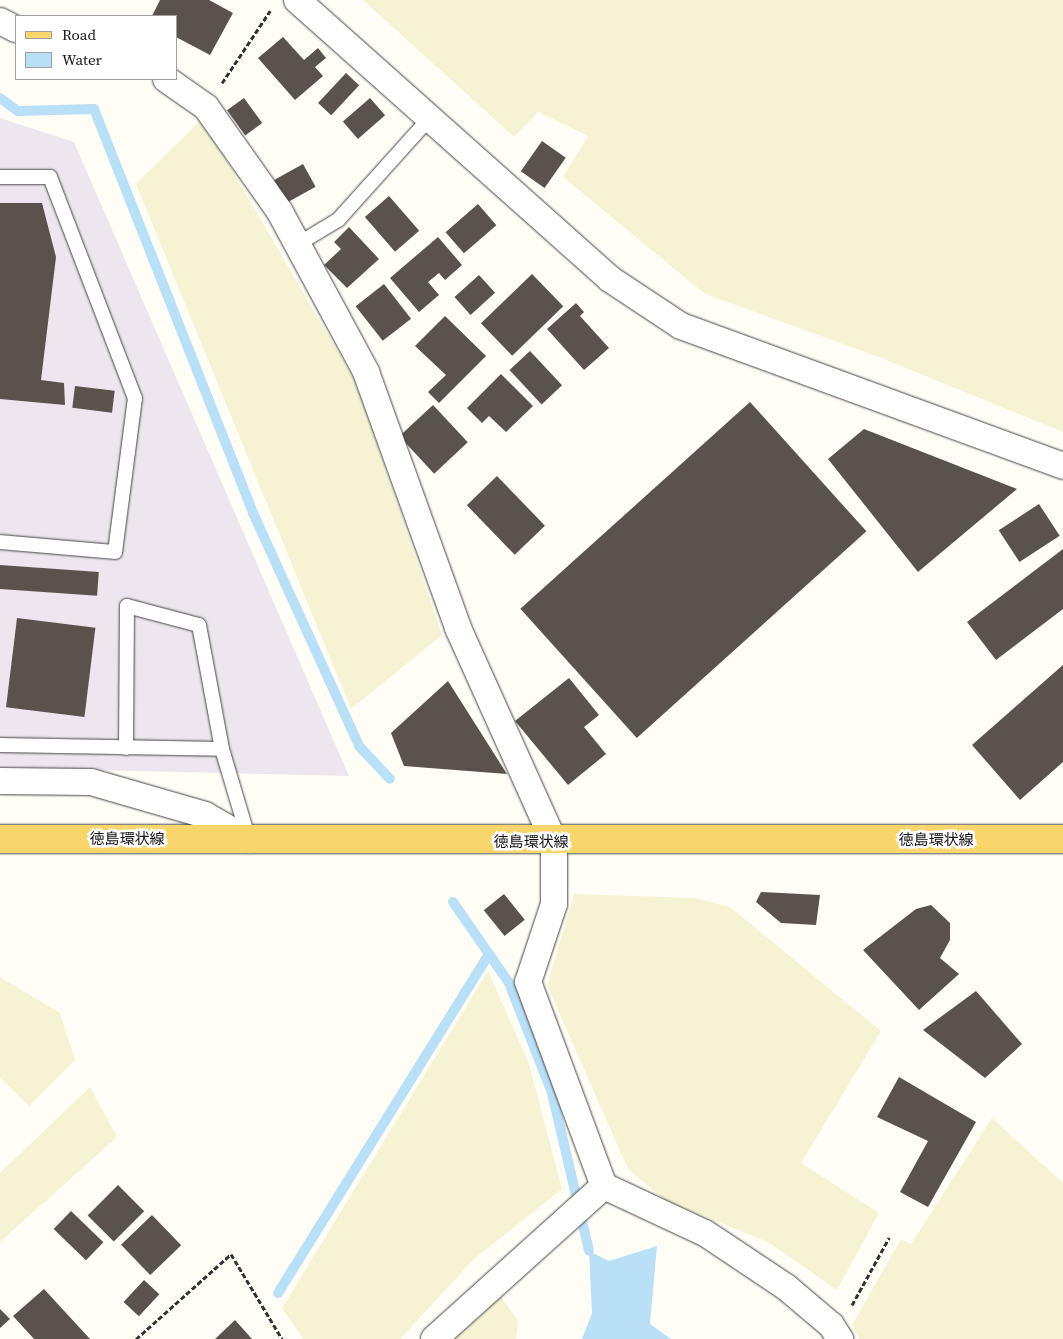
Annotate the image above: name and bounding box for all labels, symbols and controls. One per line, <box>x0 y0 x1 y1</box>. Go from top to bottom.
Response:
legend <box>15 15 178 80</box>
text: Road <box>62 24 96 45</box>
text: Water <box>62 49 102 70</box>
street label: 徳島環状線 <box>90 830 164 848</box>
street label: 徳島環状線 <box>899 831 973 849</box>
street label: 徳島環状線 <box>494 833 568 851</box>

